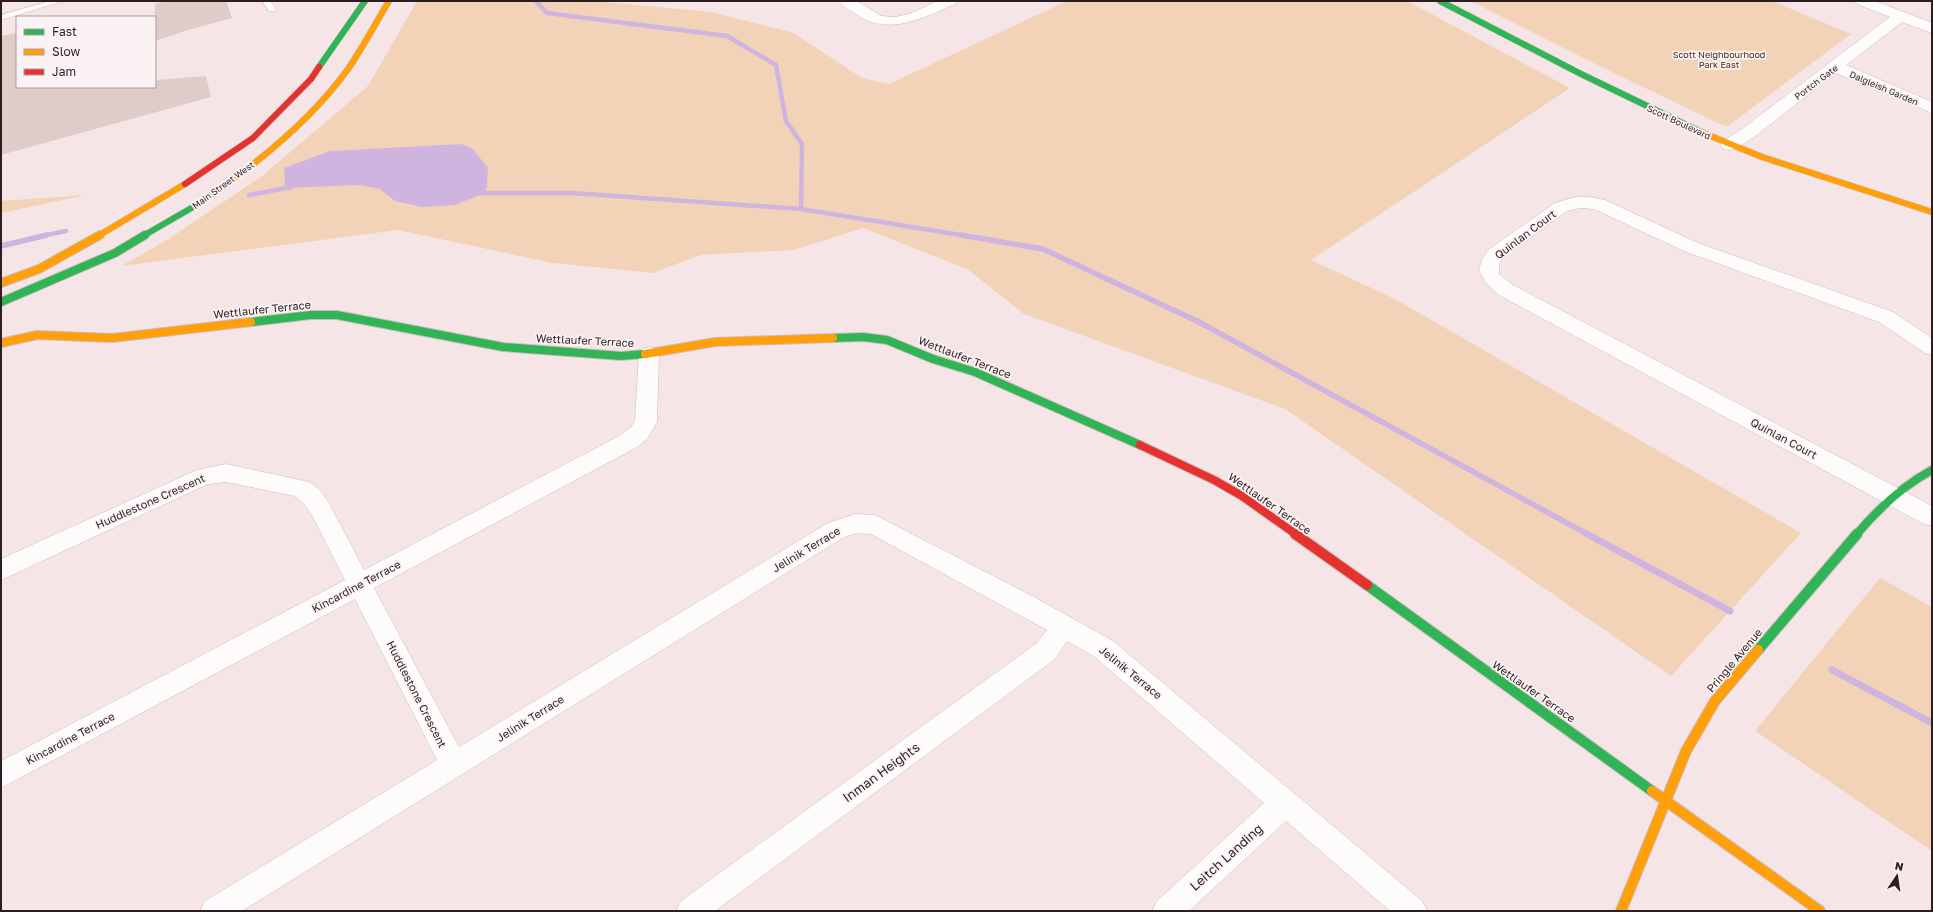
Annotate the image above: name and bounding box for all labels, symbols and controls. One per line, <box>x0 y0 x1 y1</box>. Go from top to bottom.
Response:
legend <box>16 16 156 88</box>
text: Fast <box>52 24 77 39</box>
text: Slow <box>52 44 80 59</box>
park label: Scott Neighbourhood Park East <box>1673 49 1765 70</box>
street label: Portch Gate <box>1792 62 1840 102</box>
text: Jam <box>52 64 76 79</box>
street label: Dalgleish Garden <box>1848 69 1920 107</box>
street label: Scott Boulevard <box>1645 102 1713 142</box>
street label: Main Street West <box>190 159 256 211</box>
street label: Quinlan Court <box>1492 207 1558 261</box>
street label: Wettlaufer Terrace <box>212 297 312 321</box>
street label: Wettlaufer Terrace <box>536 331 634 349</box>
street label: Wettlaufer Terrace <box>917 333 1013 381</box>
street label: Quinlan Court <box>1749 415 1819 461</box>
street label: Wettlaufer Terrace <box>1226 470 1314 536</box>
street label: Huddlestone Crescent <box>93 471 207 531</box>
street label: Jelinik Terrace <box>770 524 842 574</box>
street label: Kincardine Terrace <box>309 557 403 615</box>
street label: Pringle Avenue <box>1704 625 1764 695</box>
street label: Huddlestone Crescent <box>384 638 450 750</box>
street label: Jelinik Terrace <box>1097 643 1165 701</box>
street label: Wettlaufer Terrace <box>1490 658 1578 724</box>
street label: Jelinik Terrace <box>494 692 566 744</box>
street label: Kincardine Terrace <box>23 709 117 767</box>
street label: Inman Heights <box>839 739 923 805</box>
street label: Leitch Landing <box>1186 820 1266 894</box>
north arrow <box>1877 856 1917 896</box>
text: N <box>1894 858 1905 873</box>

